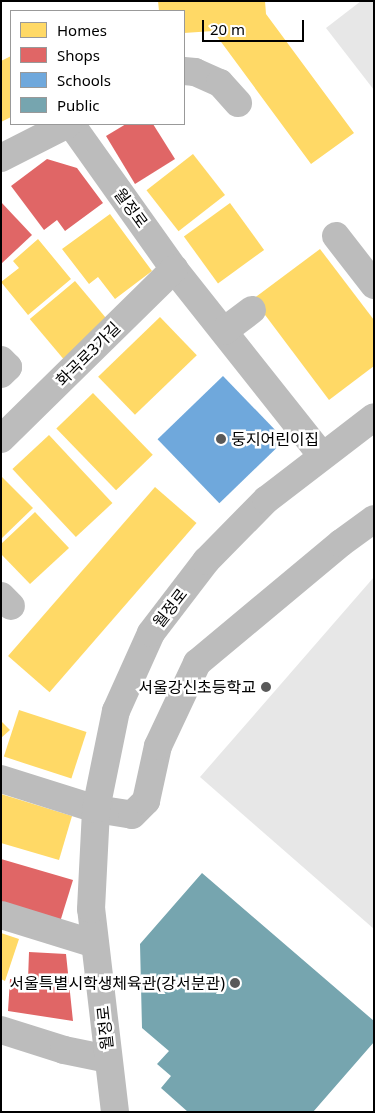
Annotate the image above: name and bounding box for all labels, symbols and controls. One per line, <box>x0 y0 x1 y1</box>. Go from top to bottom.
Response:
legend <box>10 10 185 125</box>
scale bar <box>205 10 308 42</box>
text: 20 m <box>210 19 245 39</box>
text: Homes <box>57 20 107 40</box>
text: Shops <box>57 45 100 65</box>
text: Schools <box>57 70 111 90</box>
text: Public <box>57 95 100 115</box>
street label: 월정로 <box>110 184 152 232</box>
street label: 화곡로3가길 <box>52 318 124 390</box>
place label: 둥지어린이집 <box>231 429 319 449</box>
marker: 둥지어린이집 <box>215 433 227 445</box>
street label: 월정로 <box>149 585 191 631</box>
place label: 서울강신초등학교 <box>138 677 256 697</box>
marker: 서울강신초등학교 <box>260 681 272 693</box>
place label: 서울특별시학생체육관(강서분관) <box>9 973 225 993</box>
marker: 서울특별시학생체육관(강서분관) <box>229 977 241 989</box>
street label: 월정로 <box>93 1005 117 1051</box>

